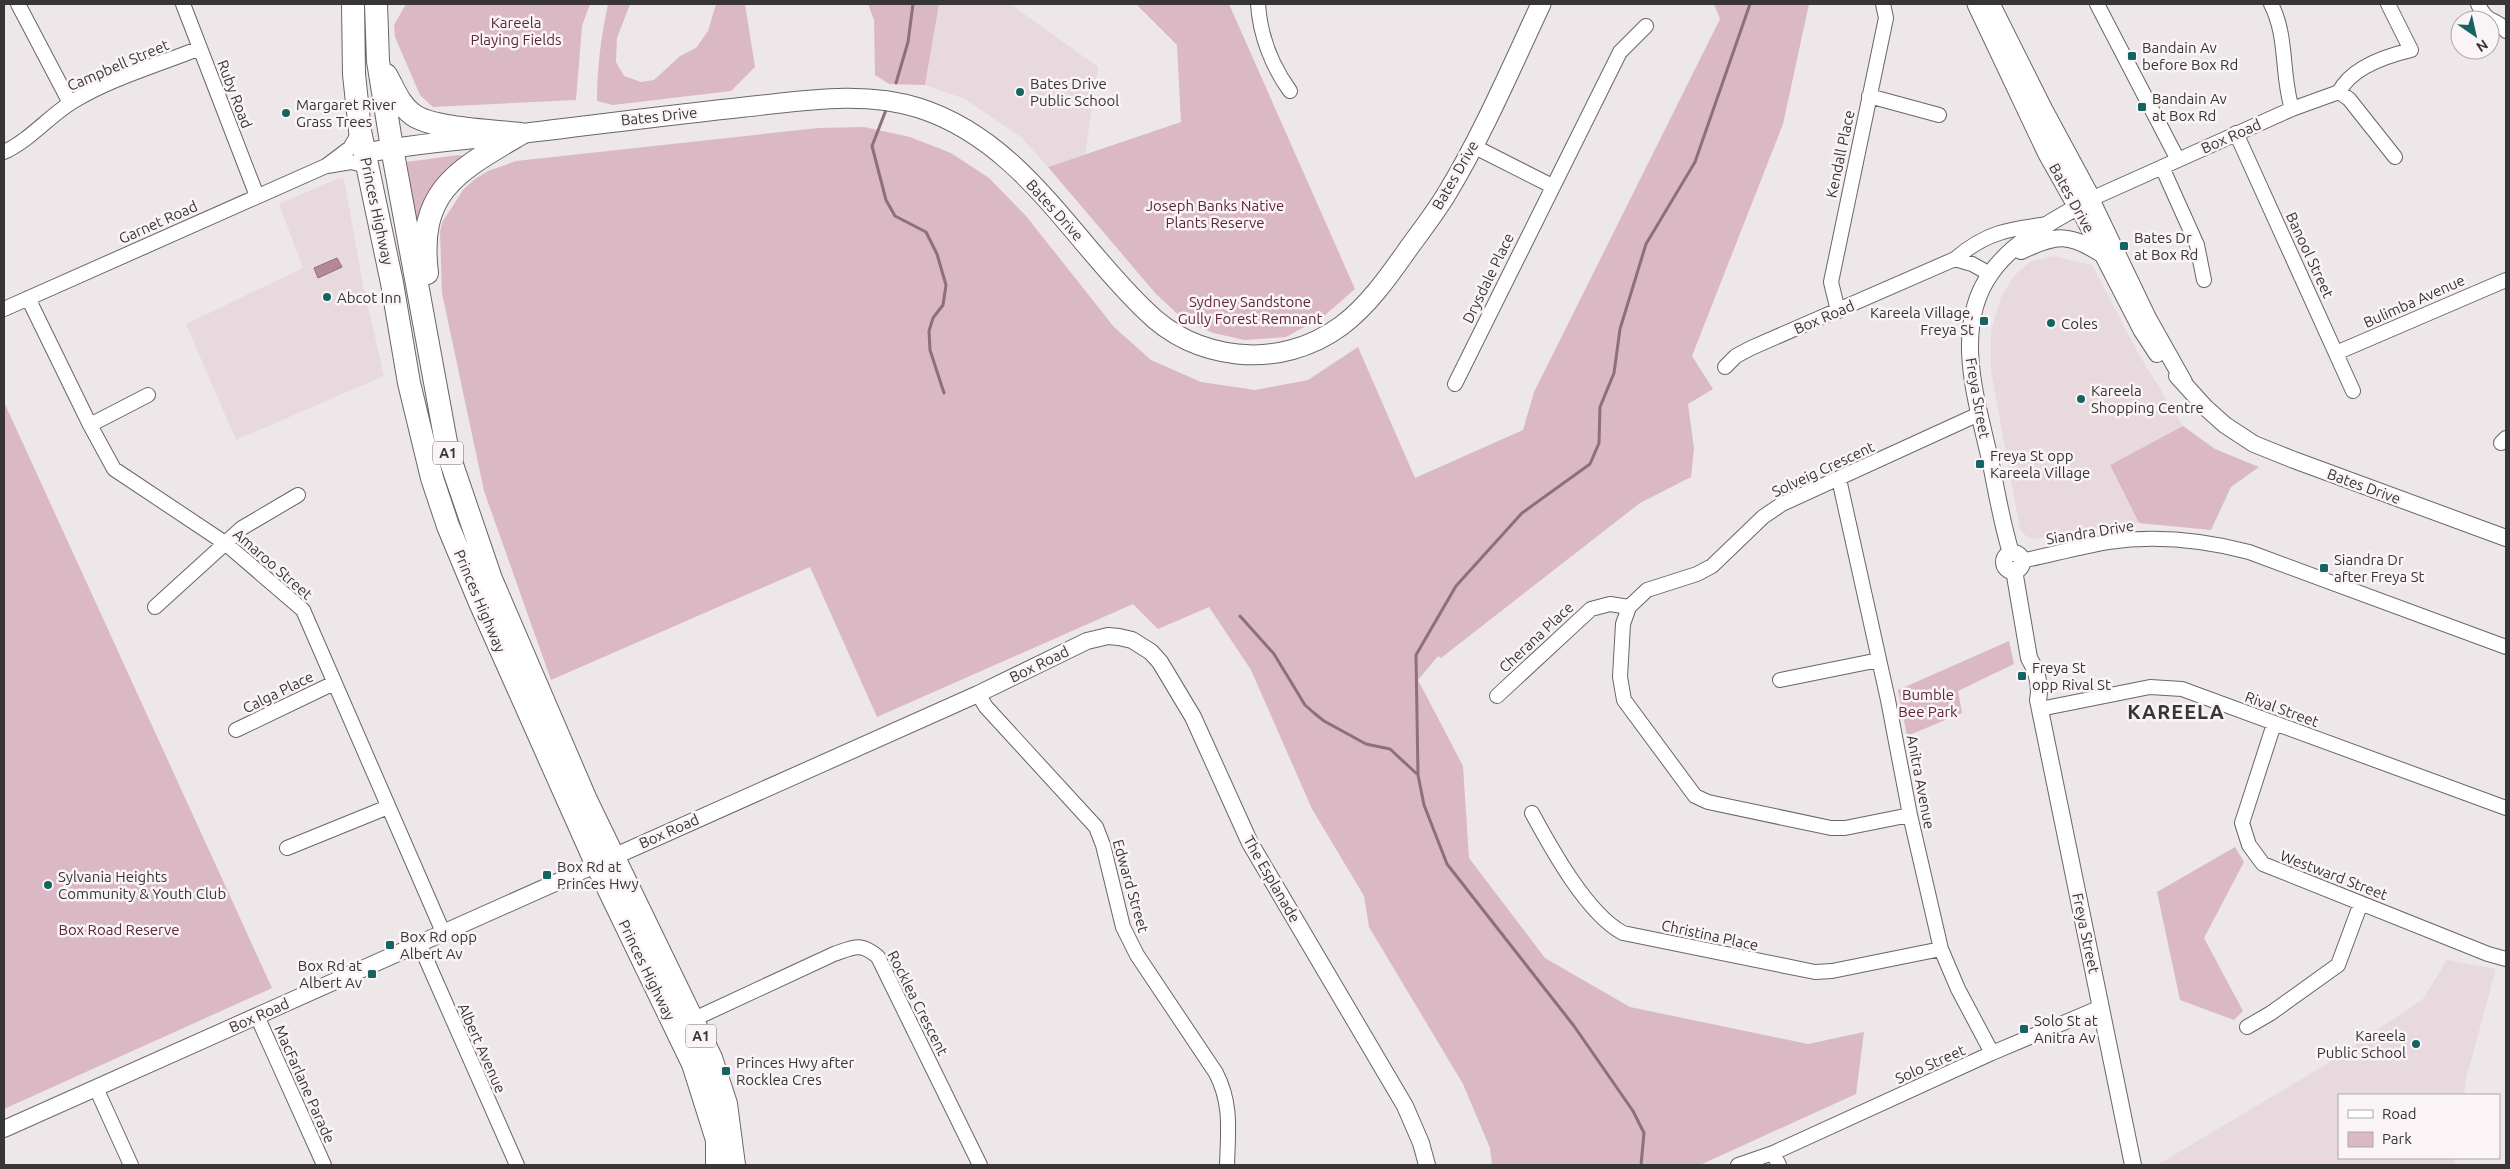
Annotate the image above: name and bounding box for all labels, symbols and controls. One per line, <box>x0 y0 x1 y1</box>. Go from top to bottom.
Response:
north arrow <box>2450 10 2500 60</box>
park label: Kareela Playing Fields <box>470 14 562 48</box>
street label: Campbell Street <box>65 36 172 94</box>
text: N <box>2473 36 2491 55</box>
place label: Bandain Av before Box Rd <box>2142 39 2238 73</box>
marker: Bandain Av before Box Rd <box>2126 50 2138 62</box>
street label: Ruby Road <box>214 57 256 131</box>
place label: Bates Drive Public School <box>1030 75 1119 109</box>
marker: Bates Drive Public School <box>1014 86 1026 98</box>
place label: Bandain Av at Box Rd <box>2152 90 2227 124</box>
place label: Margaret River Grass Trees <box>296 96 397 130</box>
marker: Bandain Av at Box Rd <box>2136 101 2148 113</box>
street label: Bates Drive <box>620 104 698 128</box>
marker: Margaret River Grass Trees <box>280 107 292 119</box>
street label: Kendall Place <box>1822 108 1858 200</box>
street label: Box Road <box>2198 115 2264 157</box>
street label: Bates Drive <box>1428 137 1482 213</box>
street label: Princes Highway <box>357 156 397 266</box>
street label: Bates Drive <box>2046 160 2098 236</box>
street label: Bates Drive <box>1023 176 1087 244</box>
street label: Garnet Road <box>116 197 200 247</box>
park label: Joseph Banks Native Plants Reserve <box>1146 197 1284 231</box>
street label: Banool Street <box>2283 209 2337 301</box>
place label: Bates Dr at Box Rd <box>2134 229 2198 263</box>
street label: Drysdale Place <box>1459 230 1517 326</box>
marker: Bates Dr at Box Rd <box>2118 240 2130 252</box>
street label: Bulimba Avenue <box>2361 271 2467 331</box>
place label: Abcot Inn <box>337 289 402 306</box>
marker: Abcot Inn <box>321 291 333 303</box>
park label: Sydney Sandstone Gully Forest Remnant <box>1178 293 1322 327</box>
street label: Box Road <box>1791 297 1857 337</box>
place label: Kareela Village, Freya St <box>1870 304 1974 338</box>
marker: Kareela Village, Freya St <box>1978 315 1990 327</box>
place label: Coles <box>2061 315 2098 332</box>
marker: Coles <box>2045 317 2057 329</box>
street label: Freya Street <box>1963 356 1993 440</box>
place label: Kareela Shopping Centre <box>2091 382 2204 416</box>
marker: Kareela Shopping Centre <box>2075 393 2087 405</box>
street label: Solveig Crescent <box>1769 438 1877 500</box>
road number: A1 <box>433 442 463 464</box>
place label: Freya St opp Kareela Village <box>1990 447 2090 481</box>
marker: Freya St opp Kareela Village <box>1974 458 1986 470</box>
street label: Bates Drive <box>2325 465 2403 507</box>
street label: Siandra Drive <box>2045 517 2135 547</box>
street label: Amaroo Street <box>230 525 316 603</box>
street label: Princes Highway <box>451 547 509 655</box>
place label: Siandra Dr after Freya St <box>2334 551 2424 585</box>
marker: Siandra Dr after Freya St <box>2318 562 2330 574</box>
street label: Cherana Place <box>1495 598 1577 676</box>
street label: Box Road <box>1007 642 1071 686</box>
place label: Freya St opp Rival St <box>2032 659 2111 693</box>
street label: Calga Place <box>240 668 316 716</box>
marker: Freya St opp Rival St <box>2016 670 2028 682</box>
park label: Bumble Bee Park <box>1898 686 1958 720</box>
street label: Rival Street <box>2243 688 2321 730</box>
district label: KAREELA <box>2127 700 2225 723</box>
street label: Anitra Avenue <box>1904 734 1938 830</box>
street label: Box Road <box>636 810 702 852</box>
street label: The Esplanade <box>1240 833 1304 925</box>
street label: Edward Street <box>1110 837 1152 935</box>
street label: Westward Street <box>2278 847 2390 903</box>
place label: Box Rd at Princes Hwy <box>557 858 639 892</box>
place label: Sylvania Heights Community & Youth Club <box>58 868 226 902</box>
marker: Box Rd at Princes Hwy <box>541 869 553 881</box>
marker: Sylvania Heights Community & Youth Club <box>42 879 54 891</box>
street label: Freya Street <box>2069 891 2103 975</box>
street label: Christina Place <box>1660 916 1760 954</box>
street label: Princes Highway <box>615 917 679 1023</box>
park label: Box Road Reserve <box>58 921 180 938</box>
place label: Box Rd opp Albert Av <box>400 928 477 962</box>
marker: Box Rd opp Albert Av <box>384 939 396 951</box>
street label: Rocklea Crescent <box>884 948 952 1058</box>
place label: Box Rd at Albert Av <box>298 957 363 991</box>
marker: Box Rd at Albert Av <box>366 968 378 980</box>
street label: Box Road <box>226 994 292 1036</box>
street label: Albert Avenue <box>455 1001 509 1095</box>
place label: Solo St at Anitra Av <box>2034 1012 2098 1046</box>
street label: MacFarlane Parade <box>271 1022 339 1146</box>
marker: Solo St at Anitra Av <box>2018 1023 2030 1035</box>
road number: A1 <box>686 1024 716 1048</box>
place label: Kareela Public School <box>2317 1027 2406 1061</box>
marker: Kareela Public School <box>2410 1038 2422 1050</box>
street label: Solo Street <box>1892 1041 1968 1087</box>
place label: Princes Hwy after Rocklea Cres <box>736 1054 855 1088</box>
marker: Princes Hwy after Rocklea Cres <box>720 1065 732 1077</box>
legend <box>2338 1094 2500 1159</box>
text: Road <box>2382 1105 2417 1122</box>
text: Park <box>2382 1130 2412 1147</box>

